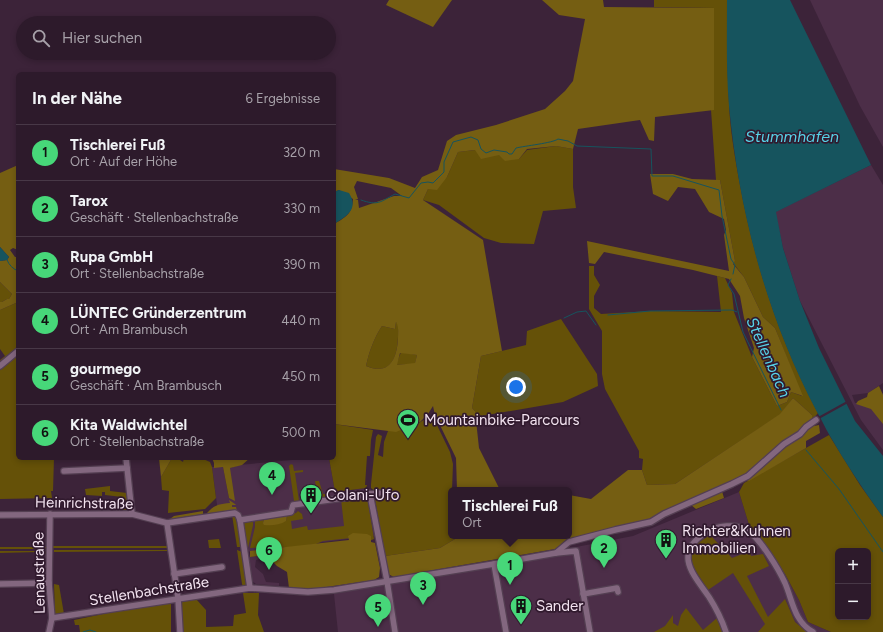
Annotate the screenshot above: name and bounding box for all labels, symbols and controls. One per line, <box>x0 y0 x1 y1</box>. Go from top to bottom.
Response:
search box <box>16 16 336 60</box>
icon: search <box>30 27 52 49</box>
text: Hier suchen <box>62 29 142 47</box>
text: In der Nähe <box>32 88 122 108</box>
text: 6 Ergebnisse <box>246 91 320 106</box>
water label: Stummhafen <box>745 127 839 146</box>
text: Tischlerei Fuß <box>70 136 165 154</box>
text: 1 <box>42 145 48 160</box>
text: 320 m <box>283 145 320 160</box>
text: Ort · Auf der Höhe <box>70 154 177 169</box>
text: Tarox <box>70 192 108 210</box>
text: 2 <box>41 201 49 216</box>
text: 330 m <box>283 201 320 216</box>
text: Geschäft · Stellenbachstraße <box>70 210 238 225</box>
text: Rupa GmbH <box>70 248 153 266</box>
text: 3 <box>41 257 49 272</box>
text: 390 m <box>283 257 320 272</box>
text: Ort · Stellenbachstraße <box>70 266 204 281</box>
text: LÜNTEC Gründerzentrum <box>70 304 246 322</box>
text: 4 <box>41 313 49 328</box>
text: 440 m <box>281 313 320 328</box>
water label: Stellenbach <box>742 314 795 400</box>
text: Ort · Am Brambusch <box>70 322 187 337</box>
text: gourmego <box>70 360 141 378</box>
text: 5 <box>41 369 49 384</box>
text: 450 m <box>282 369 320 384</box>
your location <box>506 377 526 397</box>
text: Geschäft · Am Brambusch <box>70 378 222 393</box>
sports icon: Mountainbike-Parcours <box>395 407 421 440</box>
place label: Mountainbike-Parcours <box>424 411 580 429</box>
text: Kita Waldwichtel <box>70 416 187 434</box>
text: 6 <box>41 425 49 440</box>
text: 500 m <box>282 425 320 440</box>
text: Ort · Stellenbachstraße <box>70 434 204 449</box>
pin: 4 <box>259 462 285 495</box>
building icon: Colani-Ufo <box>298 482 324 515</box>
place label: Colani-Ufo <box>326 486 400 504</box>
popup <box>448 487 572 539</box>
street label: Heinrichstraße <box>35 493 133 513</box>
text: Tischlerei Fuß <box>462 497 558 515</box>
text: Ort <box>462 515 482 530</box>
place label: Richter&Kuhnen Immobilien <box>682 522 791 557</box>
building icon: Richter&Kuhnen Immobilien <box>653 527 679 560</box>
street label: Lenaustraße <box>29 532 49 614</box>
pin: 2 <box>591 535 617 568</box>
pin: 6 <box>256 537 282 570</box>
map controls <box>835 548 871 620</box>
button: + <box>835 548 871 584</box>
pin: 1 <box>497 552 523 585</box>
pin: 3 <box>410 572 436 605</box>
street label: Stellenbachstraße <box>88 573 210 609</box>
button: − <box>835 584 871 620</box>
building icon: Sander <box>508 593 534 626</box>
pin: 5 <box>365 594 391 627</box>
place label: Sander <box>536 597 583 615</box>

